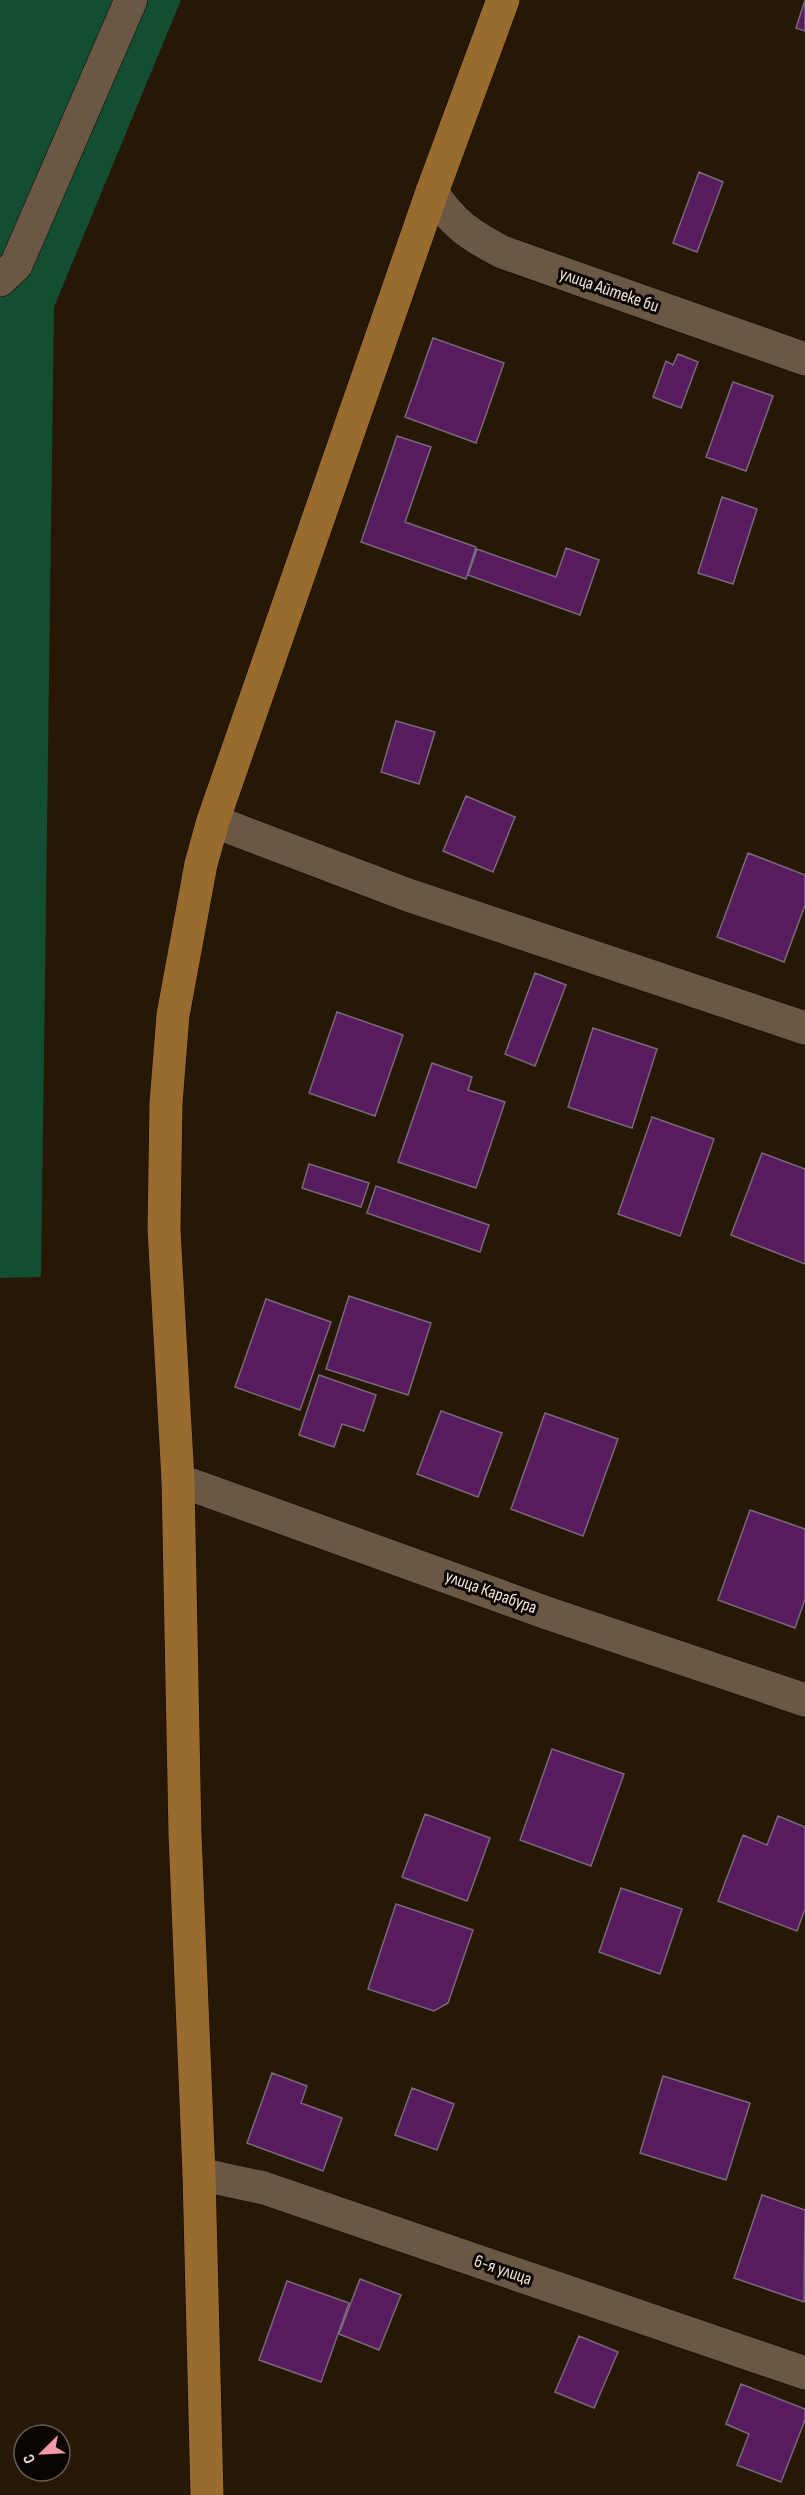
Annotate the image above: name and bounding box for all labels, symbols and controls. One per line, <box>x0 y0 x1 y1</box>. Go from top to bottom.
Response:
street label: улица Айтеке би <box>557 263 661 317</box>
street label: улица Карабура <box>442 1566 540 1618</box>
street label: 6-я улица <box>471 2250 535 2290</box>
north arrow <box>12 2423 72 2483</box>
text: С <box>19 2451 40 2466</box>

